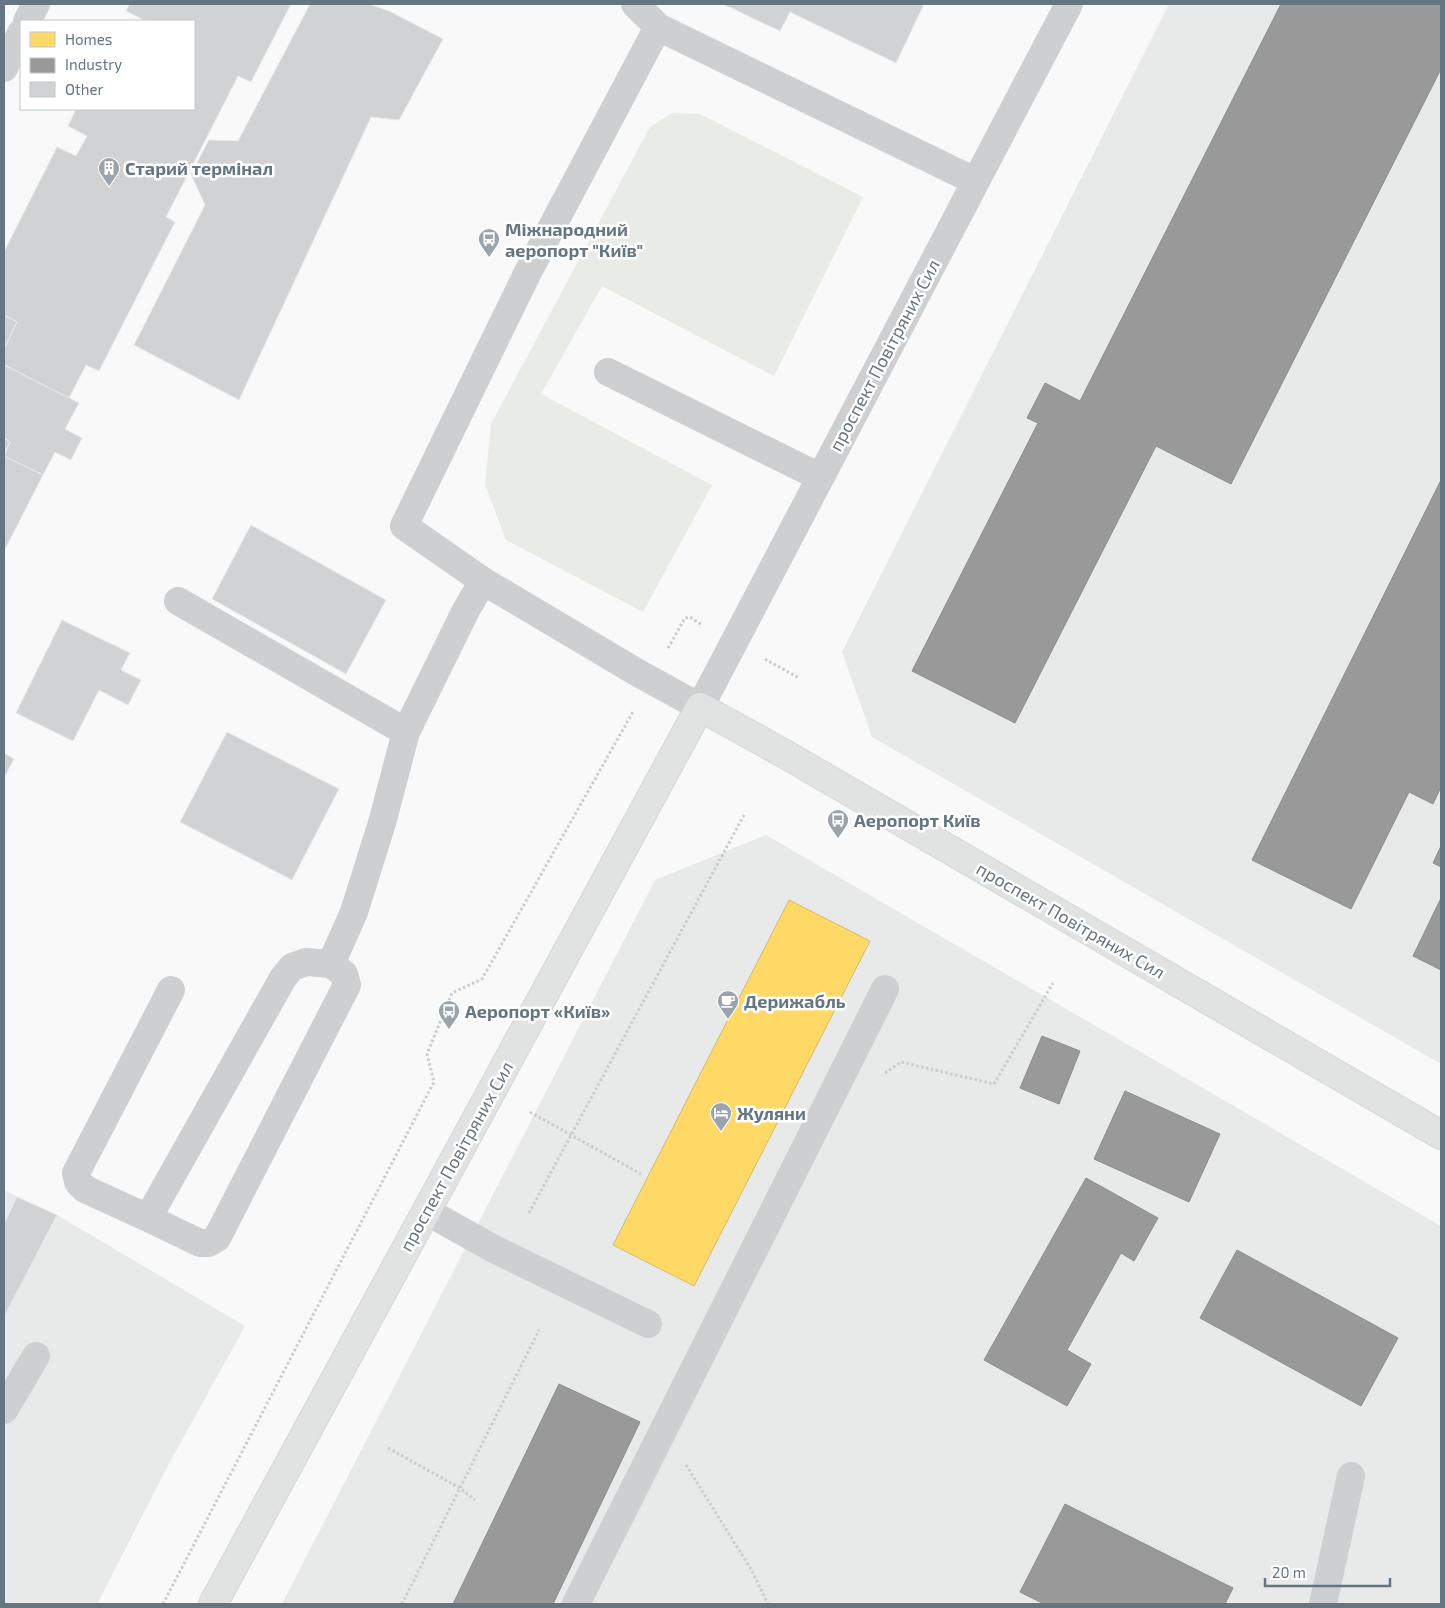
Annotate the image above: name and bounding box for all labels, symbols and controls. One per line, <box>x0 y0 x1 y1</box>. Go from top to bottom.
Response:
legend <box>20 20 195 110</box>
text: Homes <box>65 30 112 48</box>
text: Industry <box>65 55 122 73</box>
text: Other <box>65 80 104 98</box>
building icon: Старий термінал <box>97 156 121 187</box>
place label: Старий термінал <box>125 157 273 179</box>
place label: Міжнародний аеропорт "Київ" <box>505 218 643 261</box>
bus stop icon: Міжнародний аеропорт "Київ" <box>477 227 501 258</box>
street label: проспект Повітряних Сил <box>824 255 944 455</box>
bus stop icon: Аеропорт Київ <box>826 808 850 839</box>
place label: Аеропорт Київ <box>854 809 981 831</box>
street label: проспект Повітряних Сил <box>973 857 1169 983</box>
cafe icon: Дерижабль <box>716 989 740 1020</box>
place label: Дерижабль <box>744 990 846 1012</box>
bus stop icon: Аеропорт «Київ» <box>437 999 461 1030</box>
place label: Аеропорт «Київ» <box>465 1000 610 1022</box>
street label: проспект Повітряних Сил <box>395 1057 517 1255</box>
hotel icon: Жуляни <box>709 1101 733 1132</box>
place label: Жуляни <box>737 1102 806 1124</box>
scale bar <box>1265 1556 1390 1588</box>
text: 20 m <box>1272 1563 1306 1581</box>

